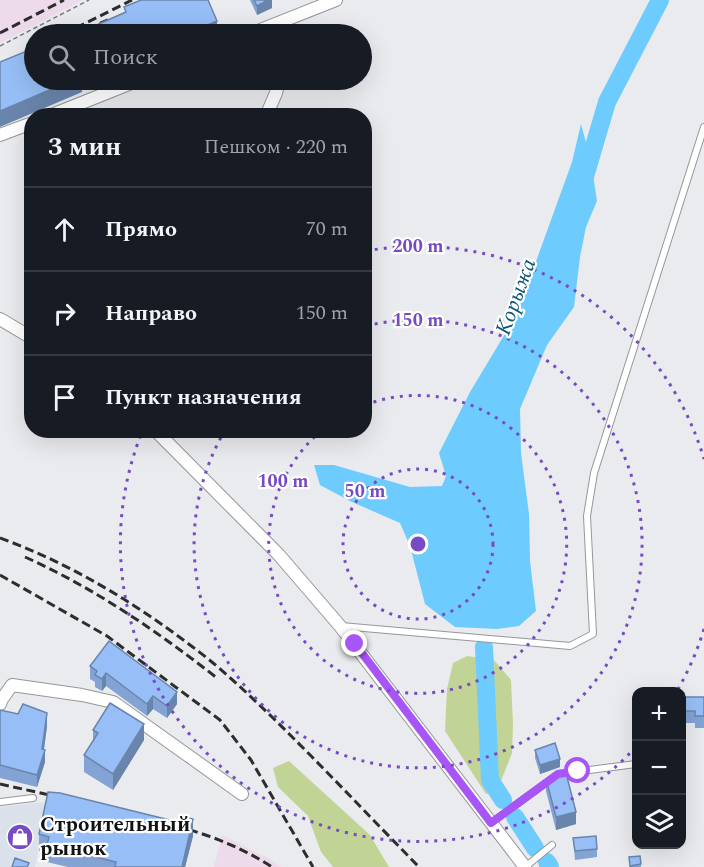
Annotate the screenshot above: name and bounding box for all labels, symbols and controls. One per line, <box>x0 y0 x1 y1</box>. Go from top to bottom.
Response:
search box <box>24 24 372 90</box>
icon: search <box>45 41 78 74</box>
text: Поиск <box>93 41 158 74</box>
text: 3 мин <box>48 127 121 167</box>
text: Пешком · 220 m <box>204 132 348 162</box>
icon: ahead <box>48 213 81 246</box>
text: Прямо <box>105 213 177 246</box>
text: 70 m <box>306 214 348 244</box>
text: 200 m <box>392 233 444 260</box>
water label: Корыжа <box>487 254 545 340</box>
icon: right <box>48 297 81 330</box>
text: Направо <box>105 297 197 330</box>
text: 150 m <box>296 298 348 328</box>
text: 150 m <box>392 307 444 334</box>
icon: arrive <box>48 381 81 414</box>
text: Пункт назначения <box>105 381 302 414</box>
text: 100 m <box>257 468 309 495</box>
text: 50 m <box>345 478 385 505</box>
centre of rings <box>408 534 428 554</box>
route end <box>341 630 367 656</box>
map controls <box>632 687 686 849</box>
button: + <box>632 687 686 741</box>
button: − <box>632 741 686 795</box>
route start <box>564 757 590 783</box>
button: layers <box>632 795 686 849</box>
place label: Строительный рынок <box>40 809 190 865</box>
shop icon: Строительный рынок <box>5 822 35 852</box>

